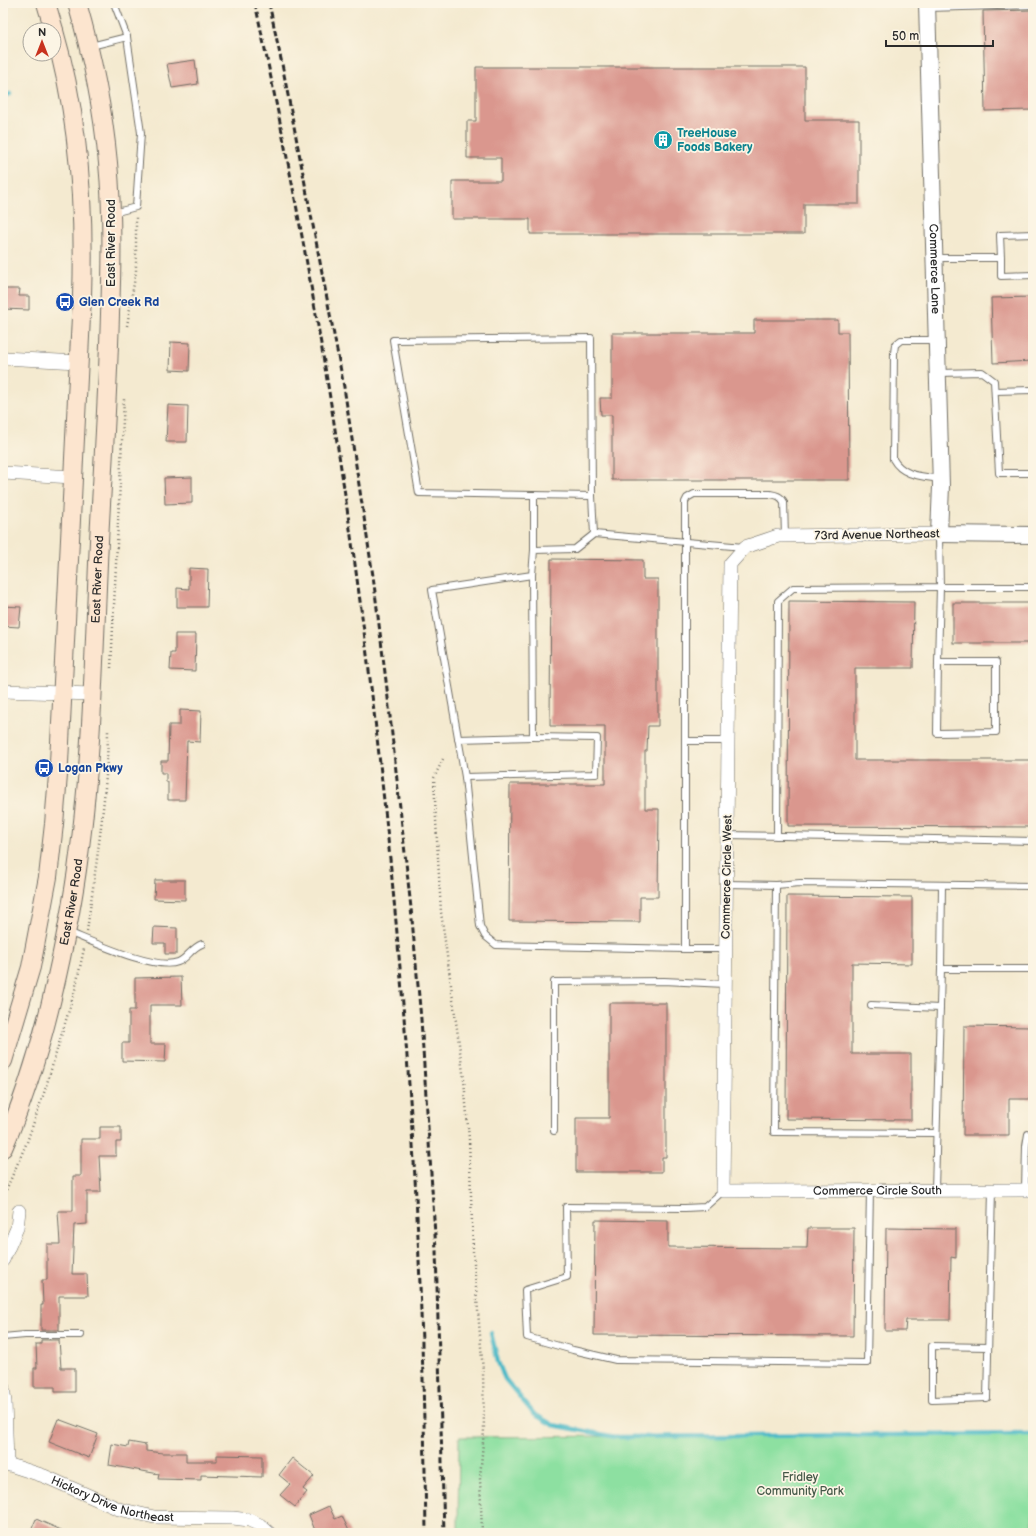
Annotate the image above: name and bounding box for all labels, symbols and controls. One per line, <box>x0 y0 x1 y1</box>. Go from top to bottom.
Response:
north arrow <box>22 22 62 62</box>
scale bar <box>886 22 993 48</box>
text: N <box>38 26 46 39</box>
text: 50 m <box>892 29 919 44</box>
place label: TreeHouse Foods Bakery <box>677 126 753 155</box>
building icon: TreeHouse Foods Bakery <box>652 129 674 151</box>
street label: East River Road <box>104 199 119 287</box>
street label: Commerce Lane <box>926 223 944 314</box>
bus stop icon: Glen Creek Rd <box>54 291 76 313</box>
place label: Glen Creek Rd <box>79 295 159 310</box>
street label: 73rd Avenue Northeast <box>814 526 940 544</box>
street label: East River Road <box>88 535 107 624</box>
bus stop icon: Logan Pkwy <box>33 757 55 779</box>
place label: Logan Pkwy <box>58 761 123 776</box>
street label: Commerce Circle West <box>718 814 736 939</box>
street label: East River Road <box>56 857 86 947</box>
street label: Commerce Circle South <box>813 1183 942 1198</box>
park label: Fridley Community Park <box>756 1470 844 1499</box>
street label: Hickory Drive Northeast <box>49 1473 174 1525</box>

